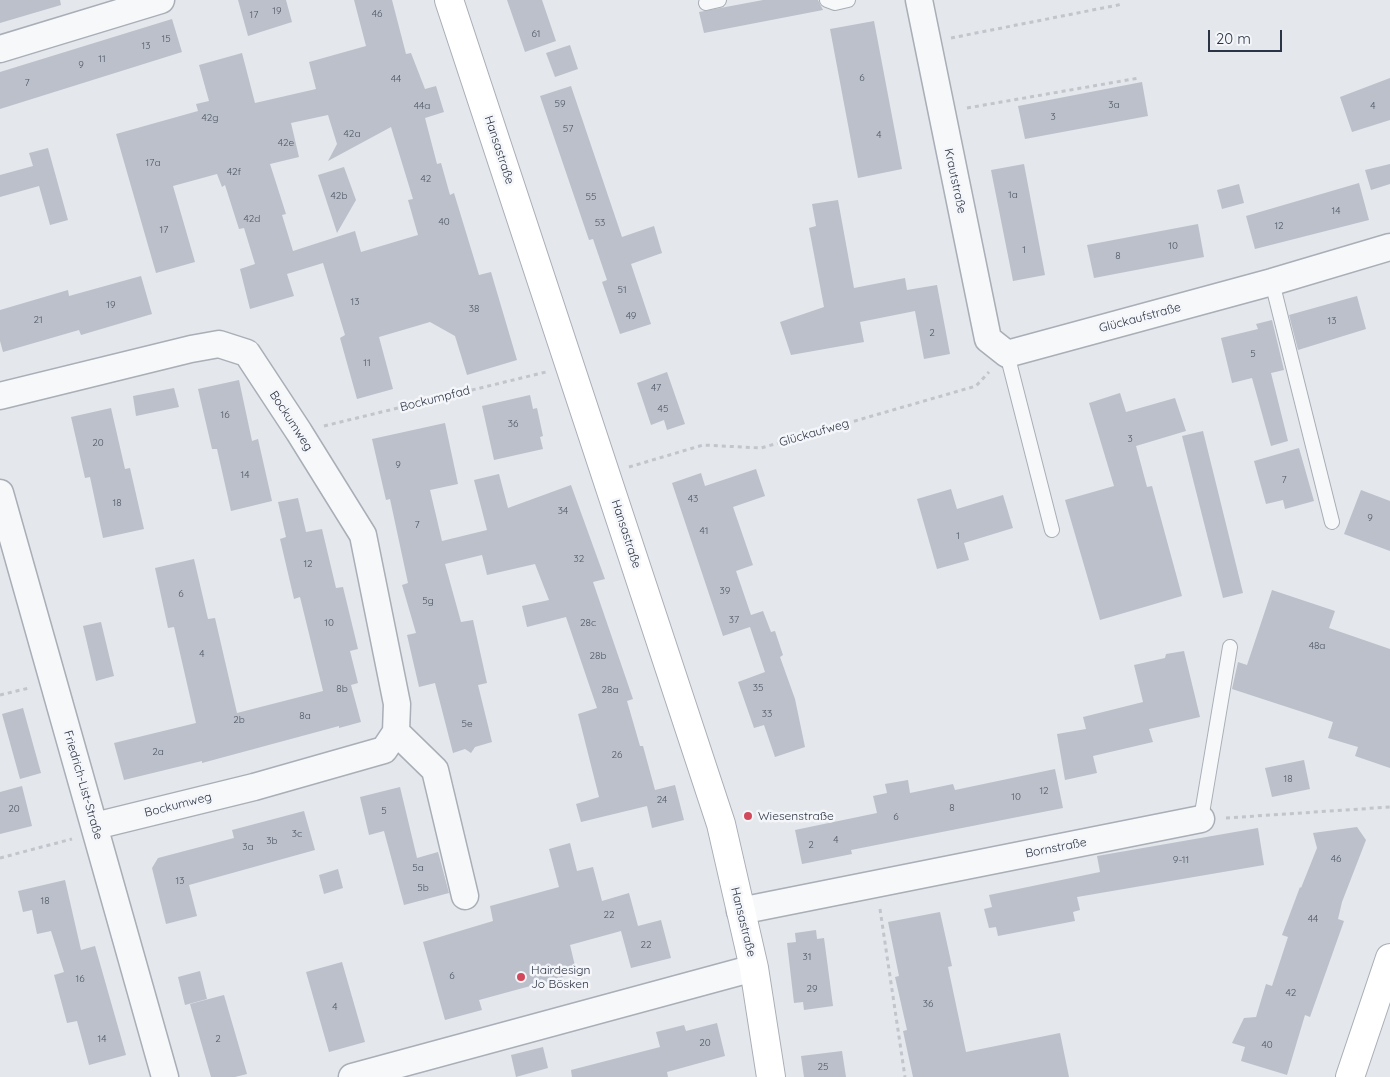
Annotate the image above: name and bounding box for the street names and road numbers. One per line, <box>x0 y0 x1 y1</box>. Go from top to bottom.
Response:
street label: Hansastraße <box>481 114 517 186</box>
street label: Krautstraße <box>941 147 969 215</box>
street label: Glückaufstraße <box>1097 300 1183 336</box>
street label: Bockumpfad <box>399 383 471 415</box>
street label: Bockumweg <box>266 388 316 454</box>
street label: Glückaufweg <box>777 416 851 450</box>
street label: Hansastraße <box>608 498 644 570</box>
street label: Friedrich-List-Straße <box>61 729 105 841</box>
street label: Bockumweg <box>143 790 213 820</box>
street label: Bornstraße <box>1024 835 1088 861</box>
street label: Hansastraße <box>727 886 759 958</box>

